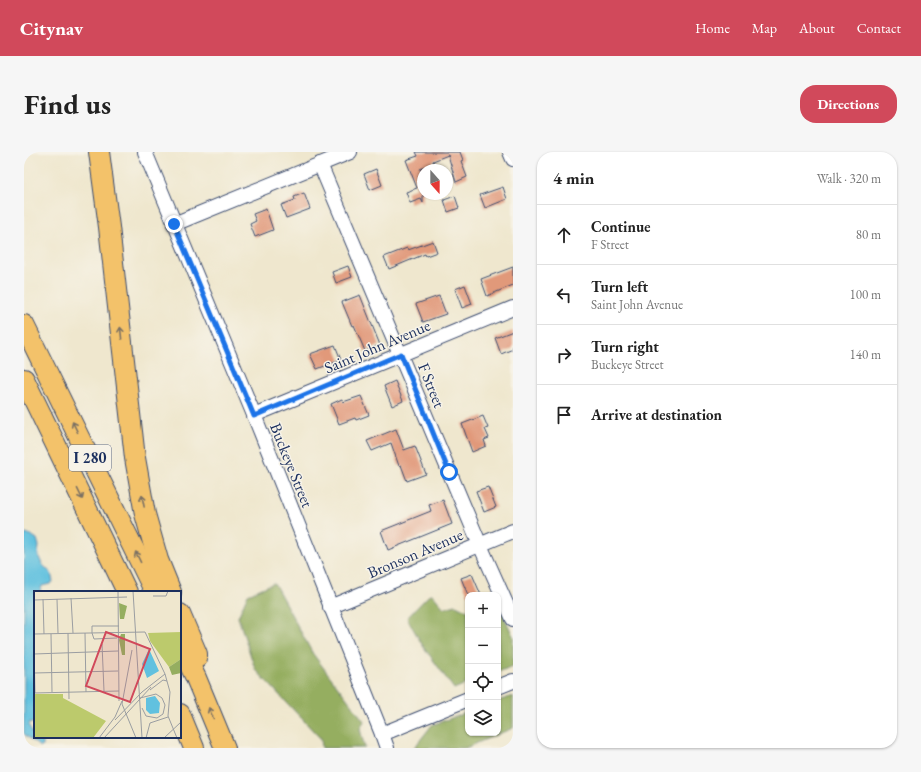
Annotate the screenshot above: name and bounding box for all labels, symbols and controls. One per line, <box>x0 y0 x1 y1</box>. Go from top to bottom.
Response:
text: Citynav <box>20 16 83 41</box>
text: Home <box>695 19 730 37</box>
text: Map <box>752 19 777 37</box>
text: About <box>799 19 835 37</box>
text: Contact <box>857 19 901 37</box>
button: Directions <box>800 85 897 123</box>
text: Find us <box>24 86 111 122</box>
north arrow <box>417 164 453 200</box>
text: 4 min <box>553 167 594 189</box>
text: Walk · 320 m <box>817 170 881 187</box>
route end <box>165 215 183 233</box>
text: Continue <box>591 217 651 236</box>
icon: ahead <box>553 224 575 246</box>
text: 80 m <box>856 226 881 243</box>
text: F Street <box>591 236 629 253</box>
text: Turn left <box>591 277 648 296</box>
icon: left <box>553 284 575 306</box>
text: 100 m <box>850 286 881 303</box>
text: Saint John Avenue <box>591 296 683 313</box>
street label: Saint John Avenue <box>321 315 433 378</box>
one-way arrow <box>117 327 125 340</box>
text: Turn right <box>591 337 659 356</box>
icon: right <box>553 344 575 366</box>
text: 140 m <box>850 346 881 363</box>
text: Buckeye Street <box>591 356 664 373</box>
street label: F Street <box>413 360 450 411</box>
icon: arrive <box>553 404 575 426</box>
text: Arrive at destination <box>591 405 722 424</box>
street label: Buckeye Street <box>265 420 318 511</box>
one-way arrow <box>71 422 78 434</box>
road number: I 280 <box>69 445 111 471</box>
route start <box>440 463 458 481</box>
one-way arrow <box>77 487 84 499</box>
one-way arrow <box>139 495 147 508</box>
street label: Bronson Avenue <box>364 524 466 583</box>
one-way arrow <box>134 551 141 563</box>
inset map <box>34 591 181 738</box>
map controls <box>465 592 501 736</box>
button: + <box>465 592 501 628</box>
button: − <box>465 628 501 664</box>
button: locate <box>465 664 501 700</box>
button: layers <box>465 700 501 736</box>
one-way arrow <box>206 707 214 719</box>

